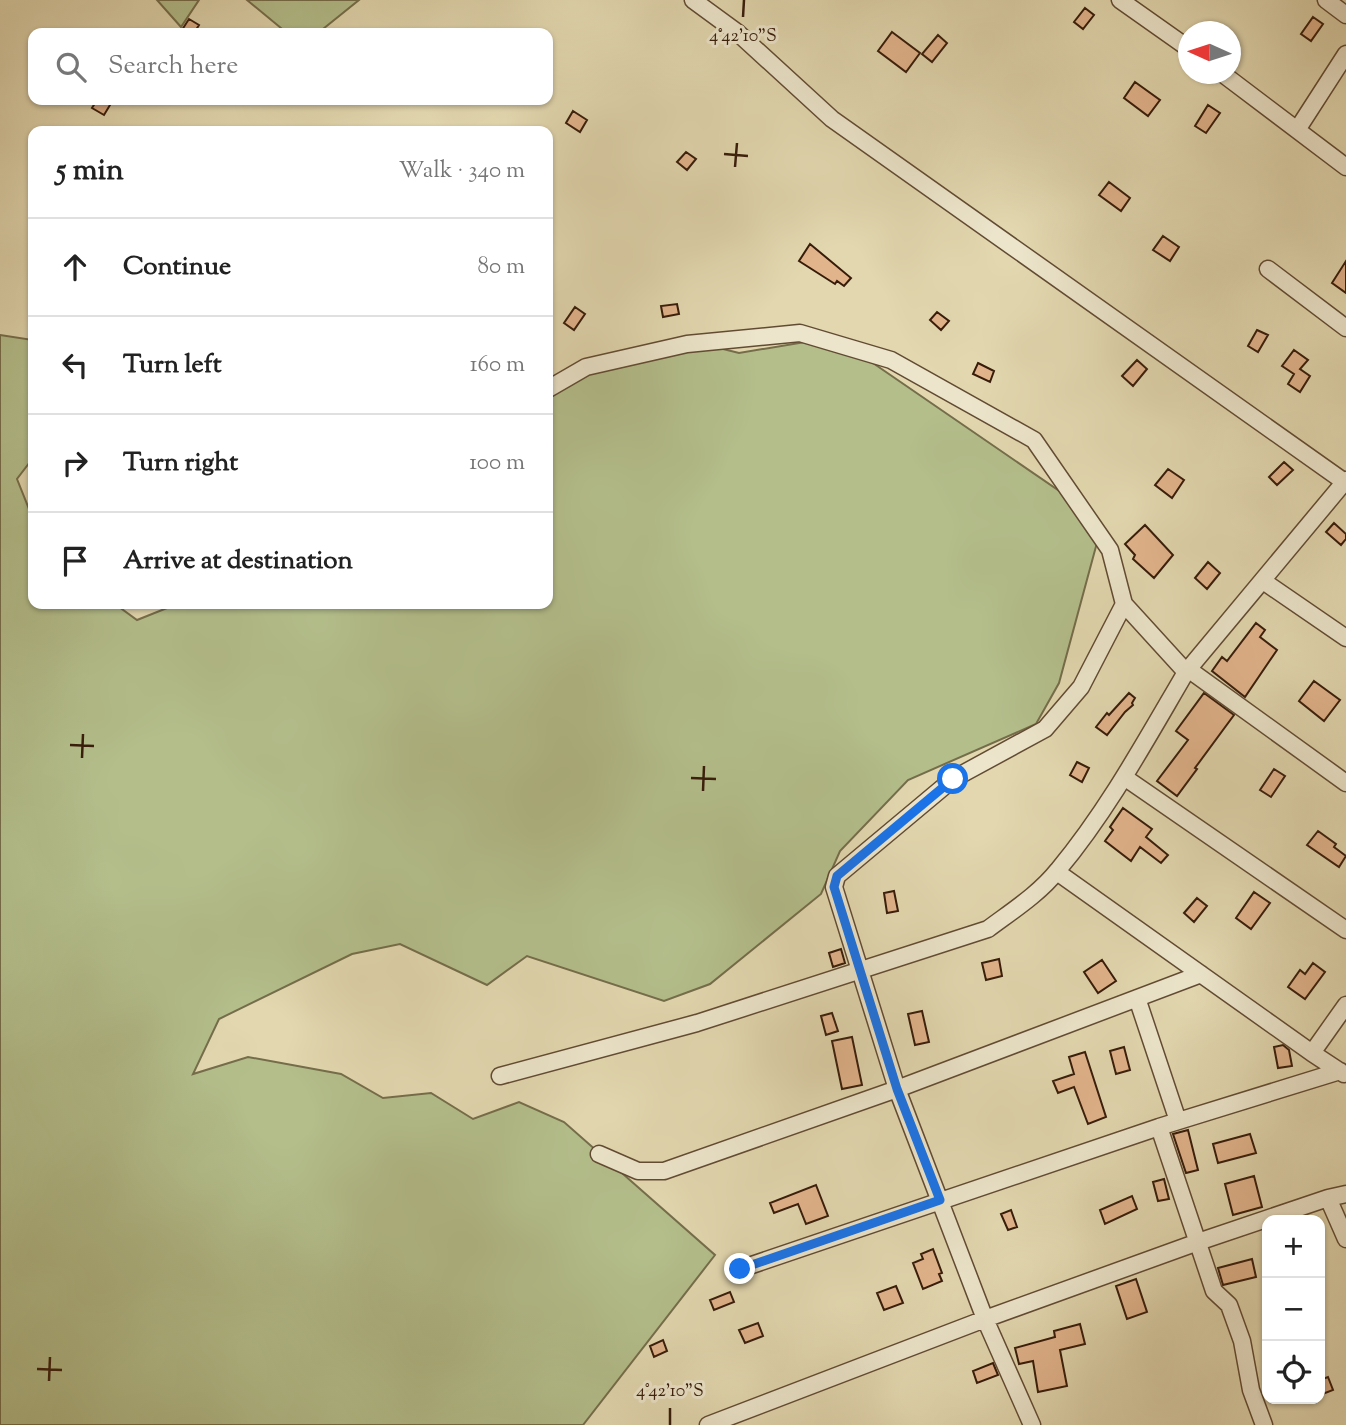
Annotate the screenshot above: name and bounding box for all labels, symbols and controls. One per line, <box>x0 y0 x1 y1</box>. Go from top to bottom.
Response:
north arrow <box>1178 21 1241 84</box>
text: 4°42'10"S <box>709 24 777 50</box>
search box <box>28 28 553 105</box>
icon: search <box>52 48 90 86</box>
text: Search here <box>108 48 238 85</box>
text: 5 min <box>56 150 124 193</box>
text: Walk · 340 m <box>399 155 525 188</box>
icon: ahead <box>56 248 94 286</box>
text: Continue <box>123 249 231 286</box>
text: 80 m <box>477 251 525 284</box>
icon: left <box>56 346 94 384</box>
text: Turn left <box>123 347 222 384</box>
text: 160 m <box>470 349 525 382</box>
icon: right <box>56 444 94 482</box>
text: Turn right <box>123 445 238 482</box>
text: 100 m <box>469 447 525 480</box>
icon: arrive <box>56 542 94 580</box>
text: Arrive at destination <box>123 543 353 580</box>
route start <box>937 763 968 794</box>
map controls <box>1262 1215 1325 1404</box>
button: + <box>1262 1215 1325 1278</box>
route end <box>724 1253 755 1284</box>
button: − <box>1262 1278 1325 1341</box>
button: locate <box>1262 1341 1325 1404</box>
text: 4°42'10"S <box>636 1379 704 1405</box>

